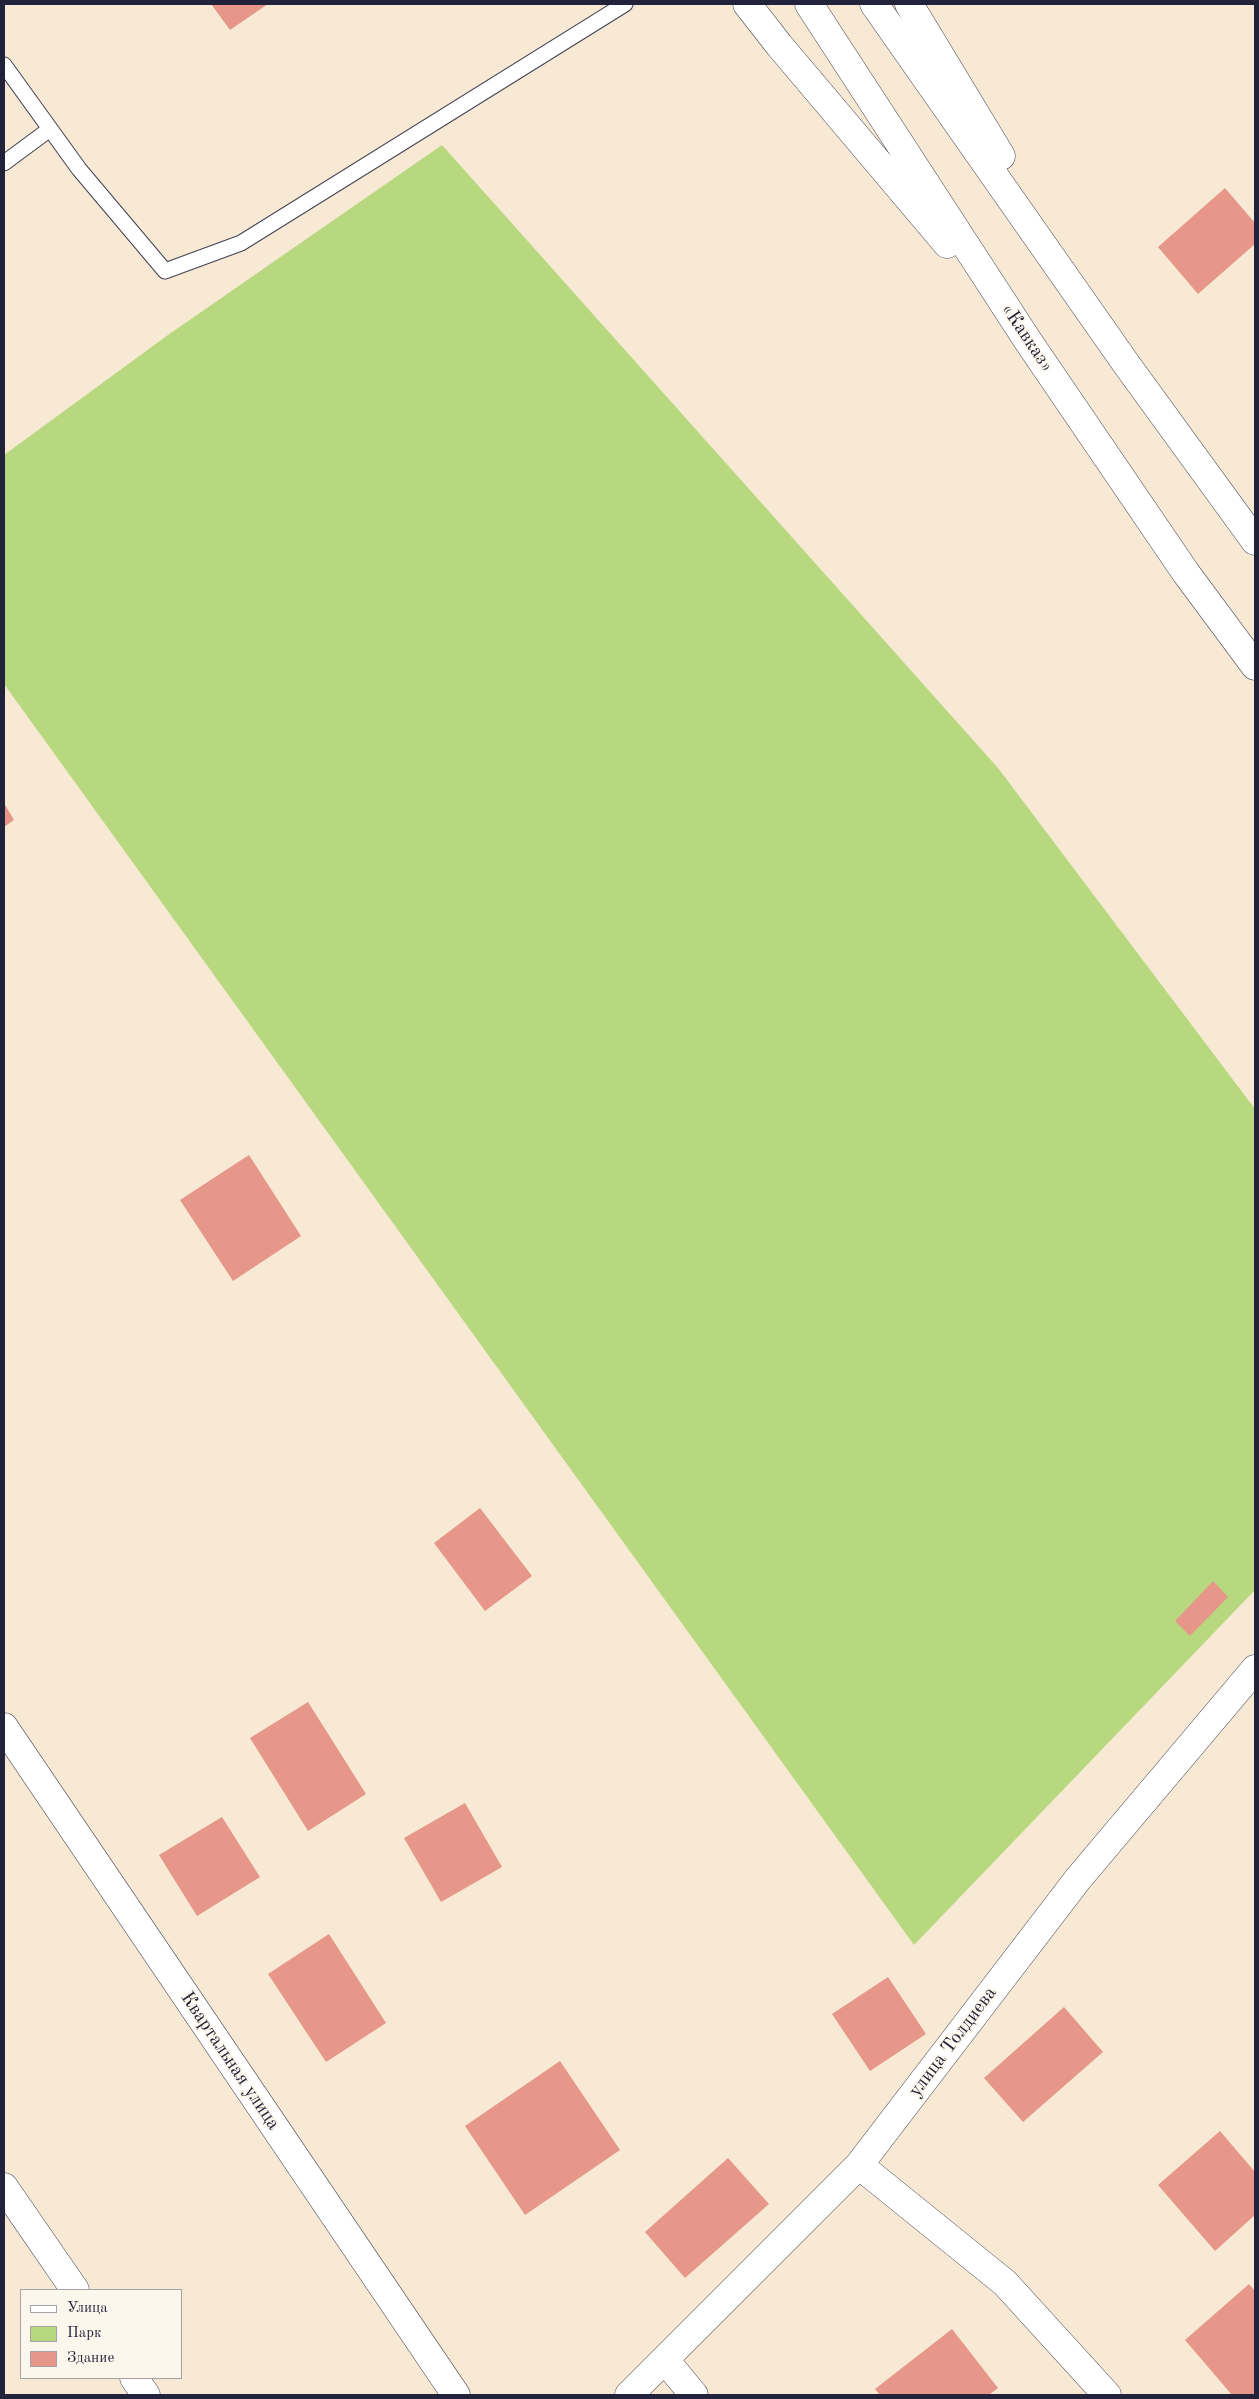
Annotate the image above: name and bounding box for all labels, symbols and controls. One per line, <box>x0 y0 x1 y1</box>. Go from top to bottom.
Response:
street label: «Кавказ» <box>996 299 1058 377</box>
street label: улица Толдиева <box>904 1982 1002 2102</box>
street label: Квартальная улица <box>175 1988 285 2134</box>
legend <box>20 2289 182 2379</box>
text: Улица <box>67 2301 108 2316</box>
text: Парк <box>67 2326 102 2341</box>
text: Здание <box>67 2351 114 2366</box>

